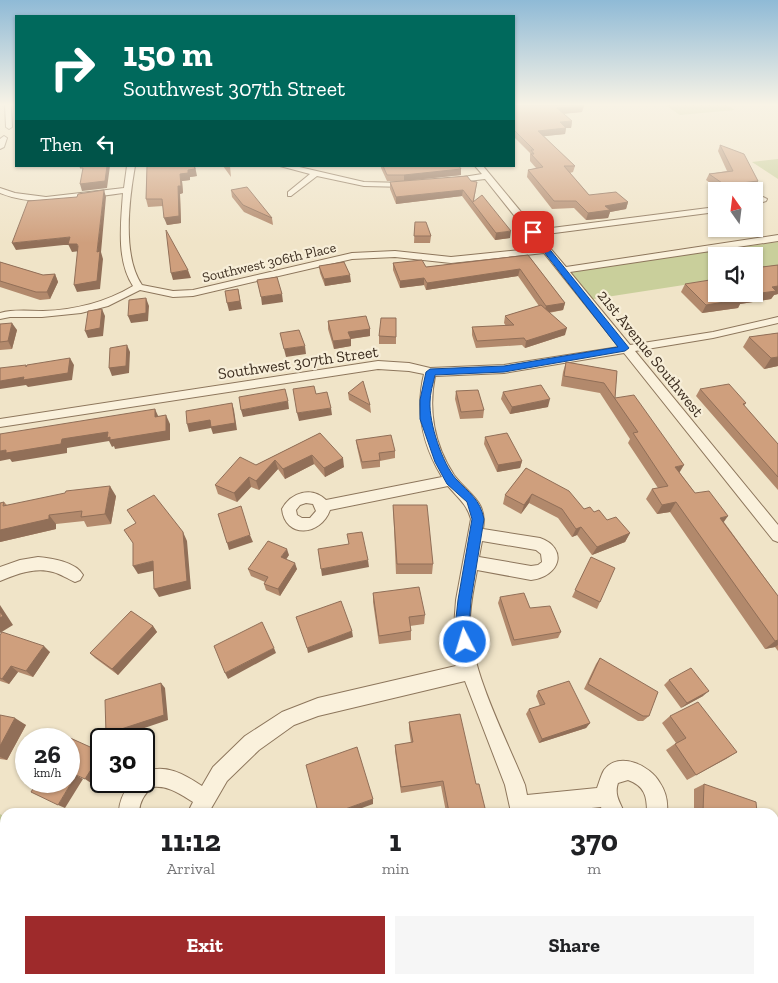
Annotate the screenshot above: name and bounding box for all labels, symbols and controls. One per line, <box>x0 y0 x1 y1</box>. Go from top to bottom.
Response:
text: 150 m <box>123 33 213 75</box>
icon: right <box>40 35 105 100</box>
text: Southwest 307th Street <box>123 75 345 102</box>
icon: left <box>92 130 120 158</box>
text: Then <box>40 133 82 156</box>
north arrow <box>708 182 762 238</box>
map controls <box>708 182 763 302</box>
pin <box>512 211 554 253</box>
icon: arrive <box>519 218 547 246</box>
street label: Southwest 306th Place <box>201 239 338 286</box>
button: sound <box>708 247 763 302</box>
street label: 21st Avenue Southwest <box>594 286 708 421</box>
street label: Southwest 307th Street <box>217 342 379 383</box>
position arrow <box>438 615 490 667</box>
speed limit sign: 30 <box>90 728 155 793</box>
text: 26 <box>34 739 61 769</box>
text: km/h <box>34 766 61 780</box>
text: 11:12 <box>161 823 221 859</box>
text: 1 <box>389 823 401 859</box>
text: 370 <box>570 823 618 859</box>
text: Arrival <box>167 859 215 878</box>
text: min <box>382 859 409 878</box>
text: m <box>587 859 601 878</box>
button: Exit <box>25 916 385 974</box>
button: Share <box>395 916 754 974</box>

